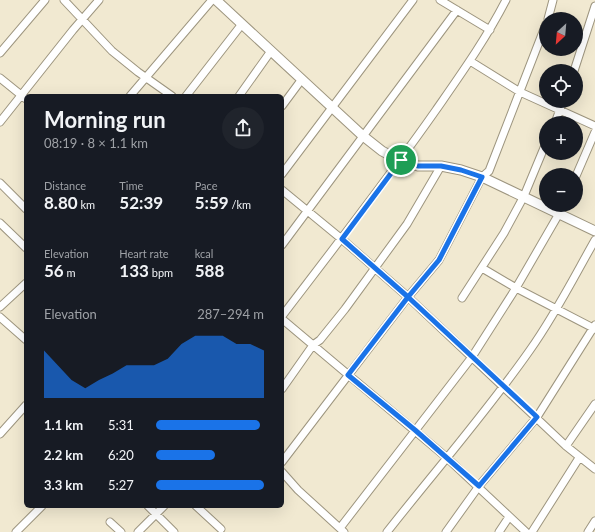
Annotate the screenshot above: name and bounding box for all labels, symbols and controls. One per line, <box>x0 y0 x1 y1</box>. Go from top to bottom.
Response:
north arrow <box>539 12 583 56</box>
map controls <box>539 12 583 212</box>
button: locate <box>539 64 583 108</box>
text: Morning run <box>44 106 166 133</box>
button: share <box>222 107 264 149</box>
button: + <box>539 116 583 160</box>
text: 08:19 · 8 × 1.1 km <box>44 135 148 151</box>
pin <box>384 143 418 177</box>
icon: arrive <box>390 149 412 171</box>
button: − <box>539 168 583 212</box>
text: Distance <box>44 179 86 192</box>
text: Time <box>119 179 143 192</box>
text: Pace <box>195 179 218 192</box>
text: 8.80 <box>44 192 78 213</box>
text: 52:39 <box>119 192 163 213</box>
text: 5:59 <box>195 192 229 213</box>
text: km <box>78 198 95 211</box>
text: /km <box>229 198 251 211</box>
text: Elevation <box>44 247 89 260</box>
text: Heart rate <box>119 247 169 260</box>
text: kcal <box>195 247 213 260</box>
text: 56 <box>44 260 64 281</box>
text: 133 <box>119 260 149 281</box>
text: 588 <box>195 260 224 281</box>
text: m <box>64 266 76 279</box>
text: bpm <box>149 266 173 279</box>
text: Elevation <box>44 306 97 322</box>
text: 287–294 m <box>197 306 264 322</box>
text: 1.1 km <box>44 417 83 433</box>
text: 5:31 <box>108 417 134 433</box>
text: 2.2 km <box>44 447 83 463</box>
text: 6:20 <box>108 447 134 463</box>
text: 3.3 km <box>44 477 83 493</box>
text: 5:27 <box>108 477 134 493</box>

